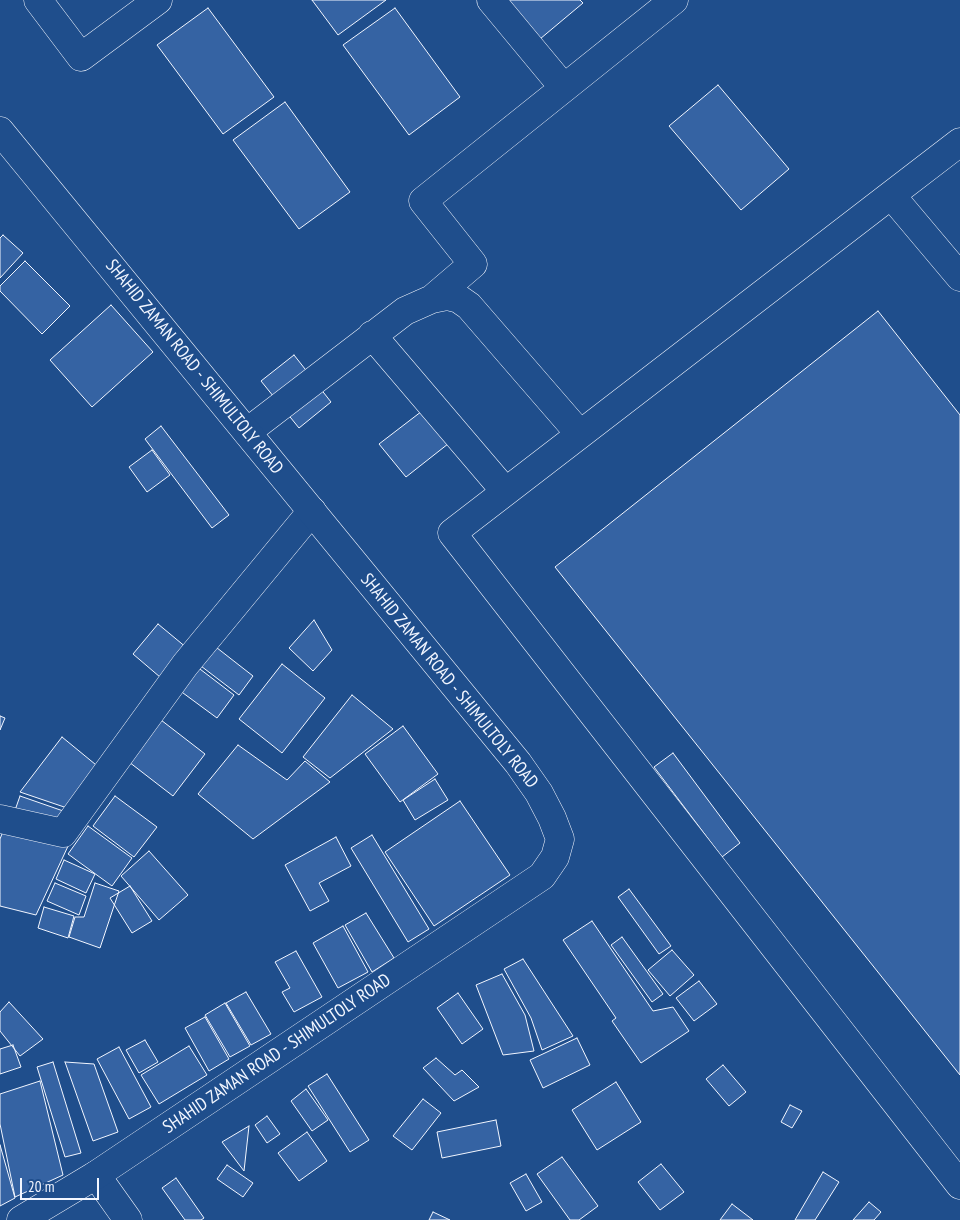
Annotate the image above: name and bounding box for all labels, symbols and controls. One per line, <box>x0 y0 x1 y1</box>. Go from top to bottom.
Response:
street label: SHAHID ZAMAN ROAD - SHIMULTOLY ROAD <box>101 255 287 479</box>
street label: SHAHID ZAMAN ROAD - SHIMULTOLY ROAD <box>356 569 542 793</box>
street label: SHAHID ZAMAN ROAD - SHIMULTOLY ROAD <box>159 970 395 1138</box>
scale bar <box>22 1168 101 1200</box>
text: 20 m <box>28 1177 54 1196</box>

